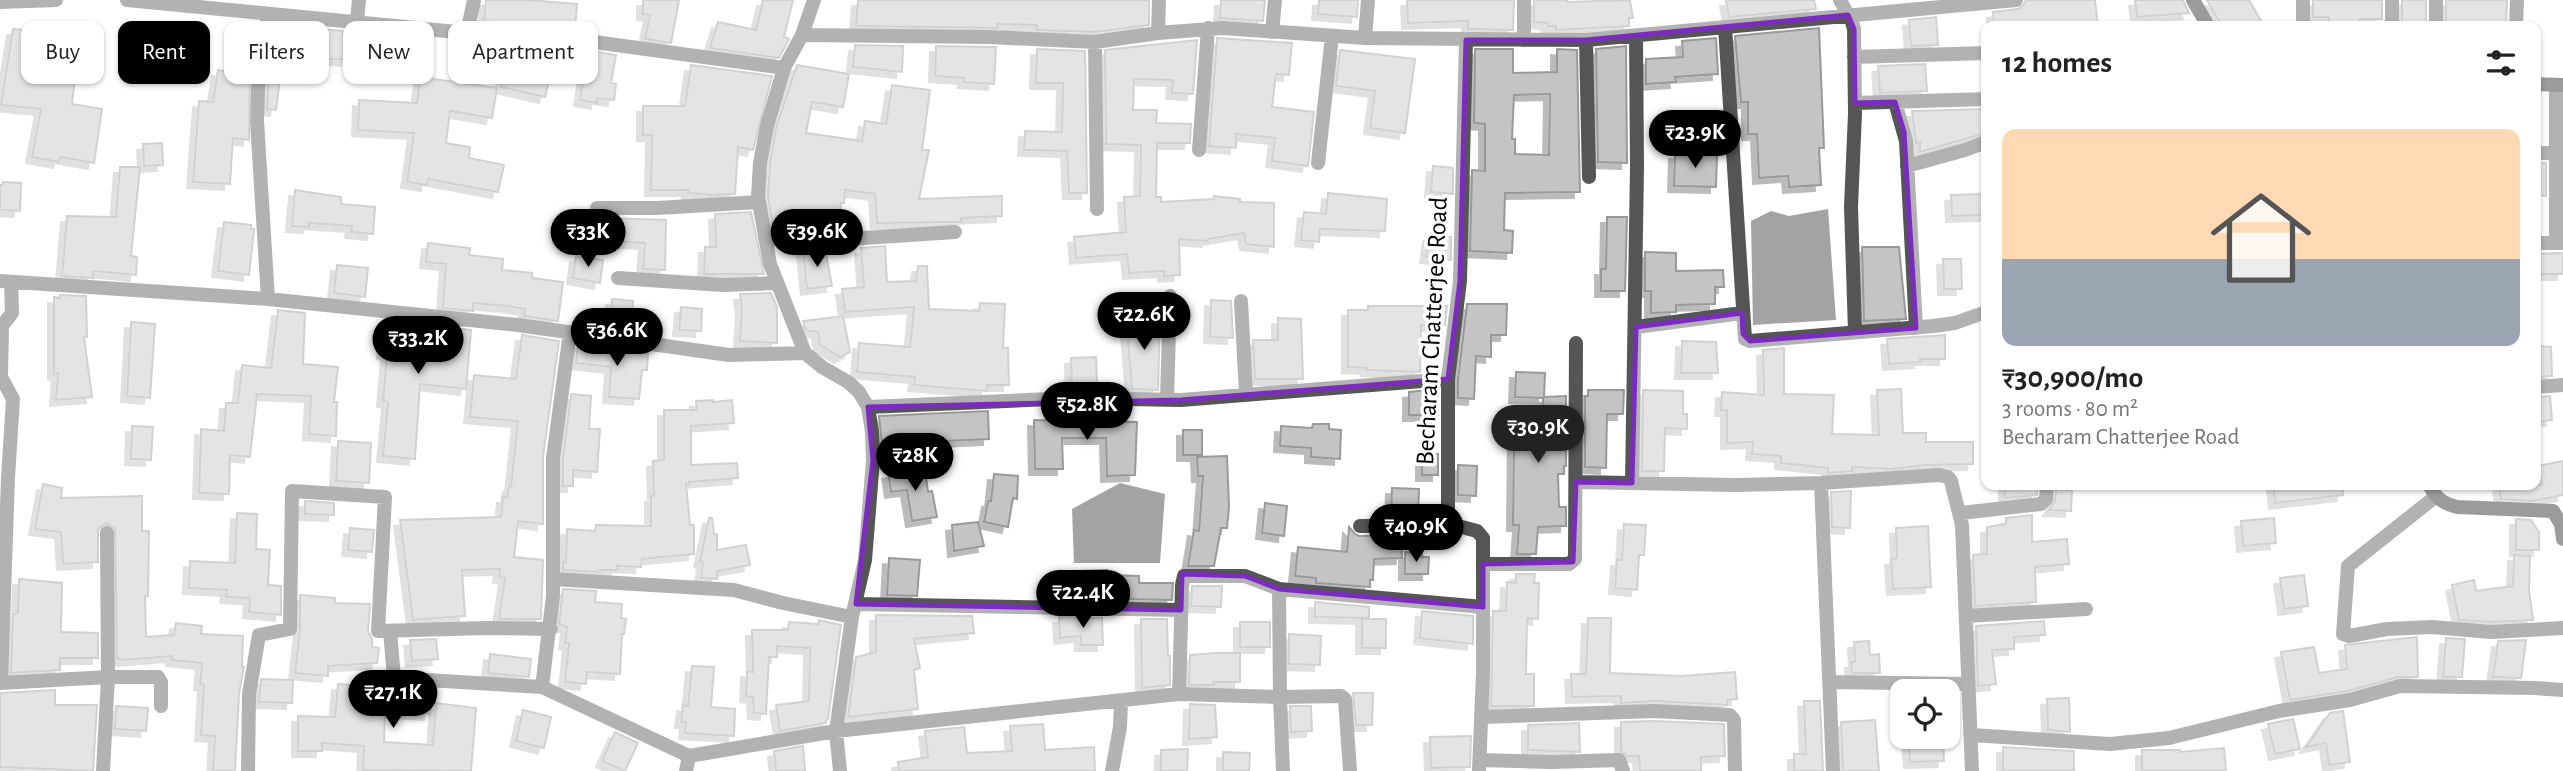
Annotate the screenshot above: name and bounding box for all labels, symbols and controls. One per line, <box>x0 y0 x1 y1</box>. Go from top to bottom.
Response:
chip: Buy <box>21 21 104 84</box>
chip: Rent <box>118 21 210 84</box>
chip: Filters <box>224 21 329 84</box>
chip: New <box>343 21 434 84</box>
chip: Apartment <box>448 21 598 84</box>
icon: filters <box>2482 44 2520 82</box>
text: 12 homes <box>2002 48 2112 78</box>
pin: ₹23.9K <box>1638 110 1752 170</box>
text: ₹23.9K <box>1665 121 1725 144</box>
icon: home <box>2198 175 2324 301</box>
street label: Becharam Chatterjee Road <box>1412 196 1452 466</box>
pin: ₹33K <box>547 210 629 269</box>
pin: ₹39.6K <box>760 210 874 269</box>
text: ₹33K <box>567 220 609 243</box>
text: ₹39.6K <box>787 220 847 243</box>
pin: ₹22.6K <box>1087 292 1201 352</box>
text: ₹22.6K <box>1113 303 1175 326</box>
pin: ₹36.6K <box>560 308 674 368</box>
pin: ₹33.2K <box>361 316 475 376</box>
text: ₹36.6K <box>587 319 647 342</box>
text: ₹33.2K <box>389 327 448 350</box>
text: ₹30,900/mo <box>2002 363 2143 393</box>
pin: ₹52.8K <box>1030 382 1144 442</box>
text: ₹52.8K <box>1057 393 1117 416</box>
text: 3 rooms · 80 m² <box>2002 398 2138 421</box>
pin: ₹30.9K <box>1481 406 1595 465</box>
text: ₹30.9K <box>1507 416 1569 439</box>
text: Becharam Chatterjee Road <box>2002 426 2240 449</box>
pin: ₹28K <box>874 434 956 493</box>
text: ₹28K <box>892 444 938 467</box>
pin: ₹40.9K <box>1359 504 1473 564</box>
text: ₹40.9K <box>1385 515 1448 538</box>
pin: ₹22.4K <box>1026 570 1140 630</box>
text: ₹22.4K <box>1052 581 1114 604</box>
pin: ₹27.1K <box>336 670 450 730</box>
map controls <box>1890 679 1960 749</box>
button: locate <box>1890 679 1960 749</box>
text: ₹27.1K <box>364 681 422 704</box>

